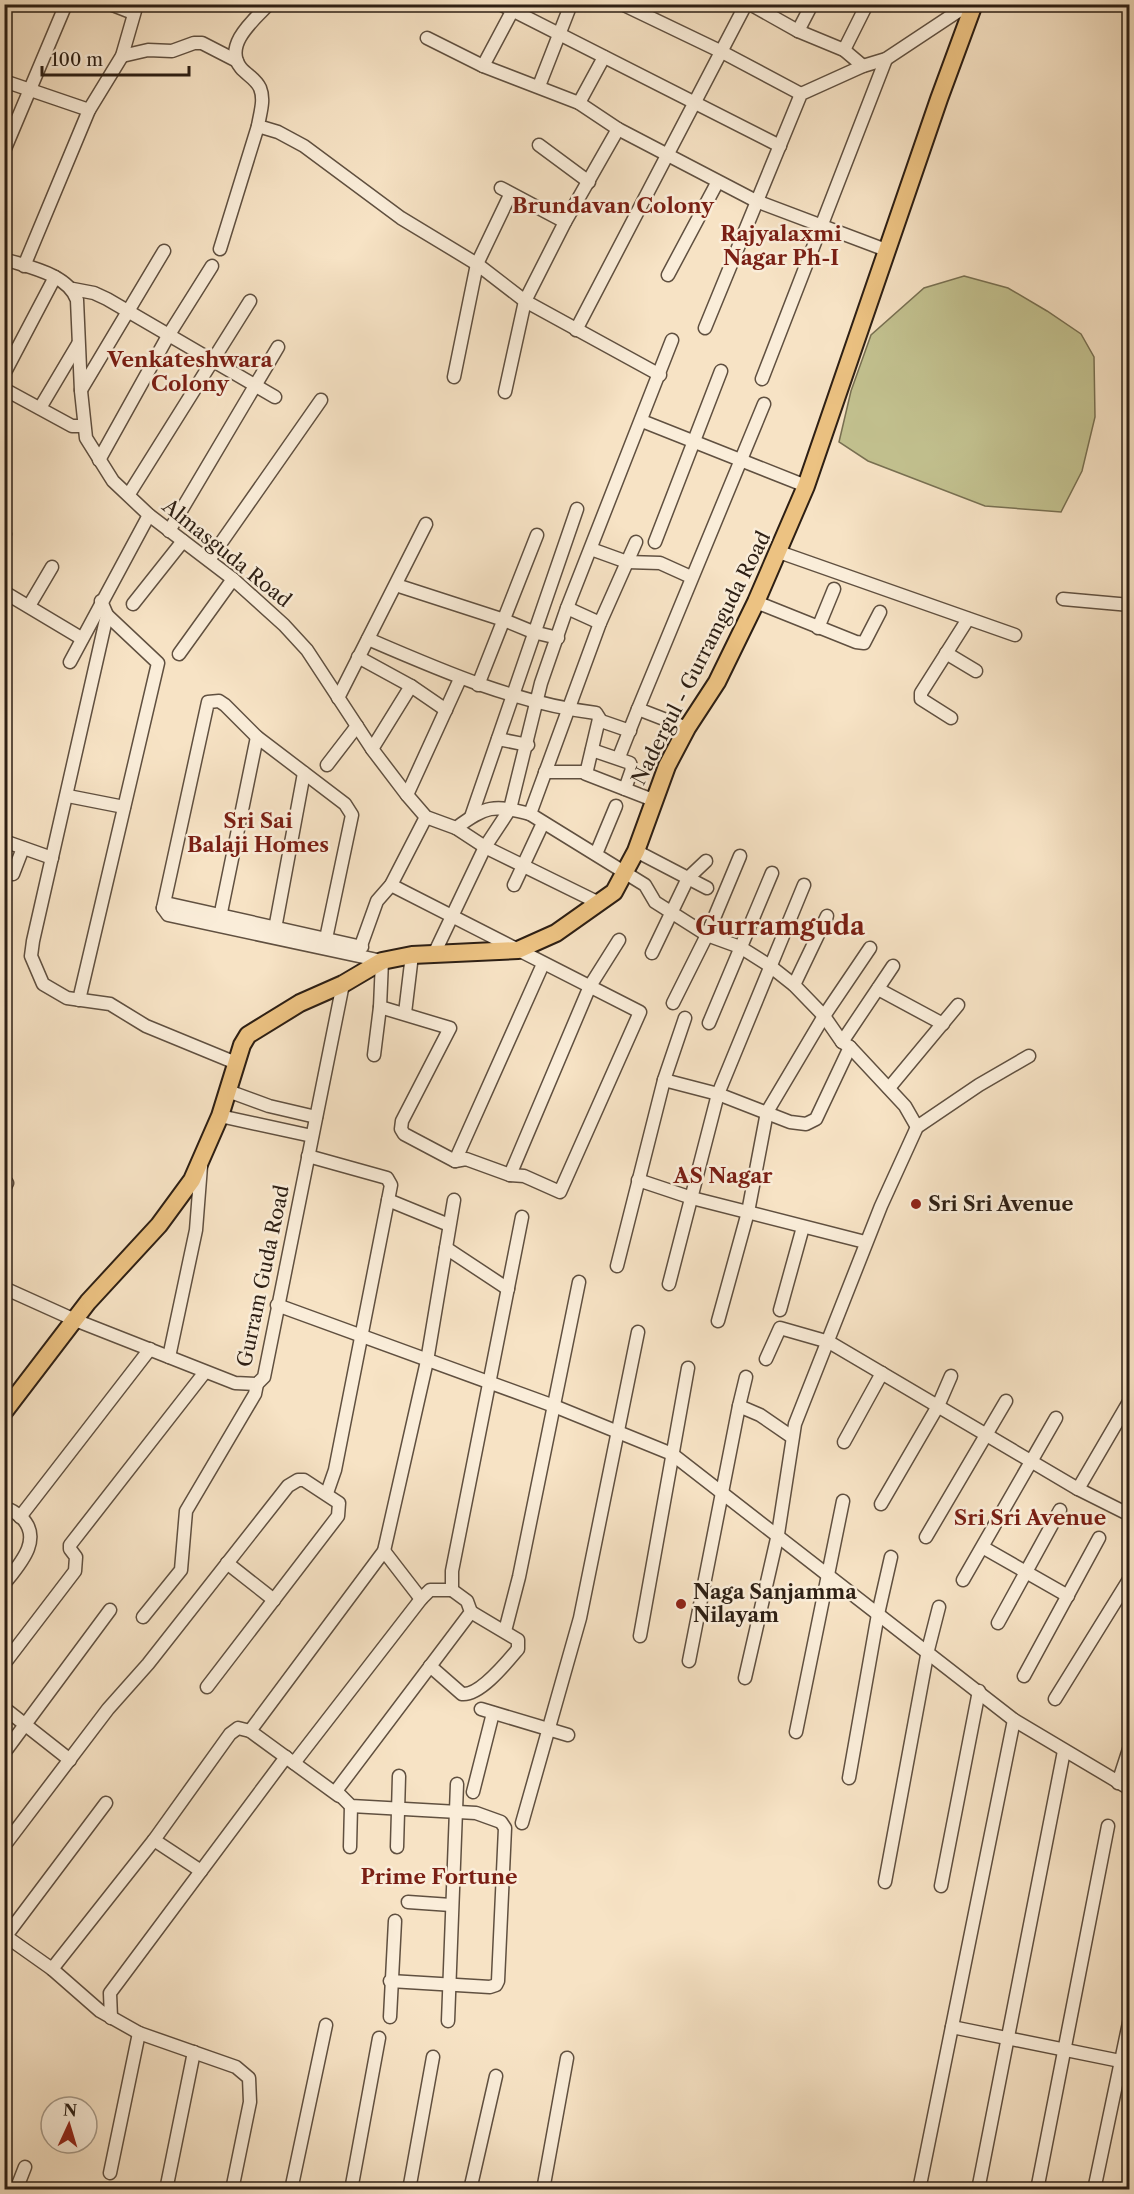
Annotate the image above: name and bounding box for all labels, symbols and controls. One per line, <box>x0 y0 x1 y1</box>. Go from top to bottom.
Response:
scale bar <box>42 39 189 77</box>
text: 100 m <box>51 49 103 71</box>
district label: Brundavan Colony <box>512 193 715 218</box>
district label: Rajyalaxmi Nagar Ph-I <box>720 221 842 270</box>
district label: Venkateshwara Colony <box>106 347 274 396</box>
street label: Almasguda Road <box>157 493 296 612</box>
street label: Nadergul - Gurramguda Road <box>626 527 776 789</box>
district label: Sri Sai Balaji Homes <box>187 808 329 857</box>
district label: Gurramguda <box>695 910 866 942</box>
district label: AS Nagar <box>672 1163 773 1188</box>
street label: Gurram Guda Road <box>232 1183 294 1369</box>
place label: Sri Sri Avenue <box>928 1192 1073 1216</box>
marker: Sri Sri Avenue <box>909 1197 923 1211</box>
district label: Sri Sri Avenue <box>954 1505 1106 1530</box>
place label: Naga Sanjamma Nilayam <box>693 1580 857 1627</box>
marker: Naga Sanjamma Nilayam <box>674 1597 688 1611</box>
district label: Prime Fortune <box>360 1864 518 1889</box>
north arrow <box>39 2095 99 2155</box>
text: N <box>62 2100 78 2121</box>

